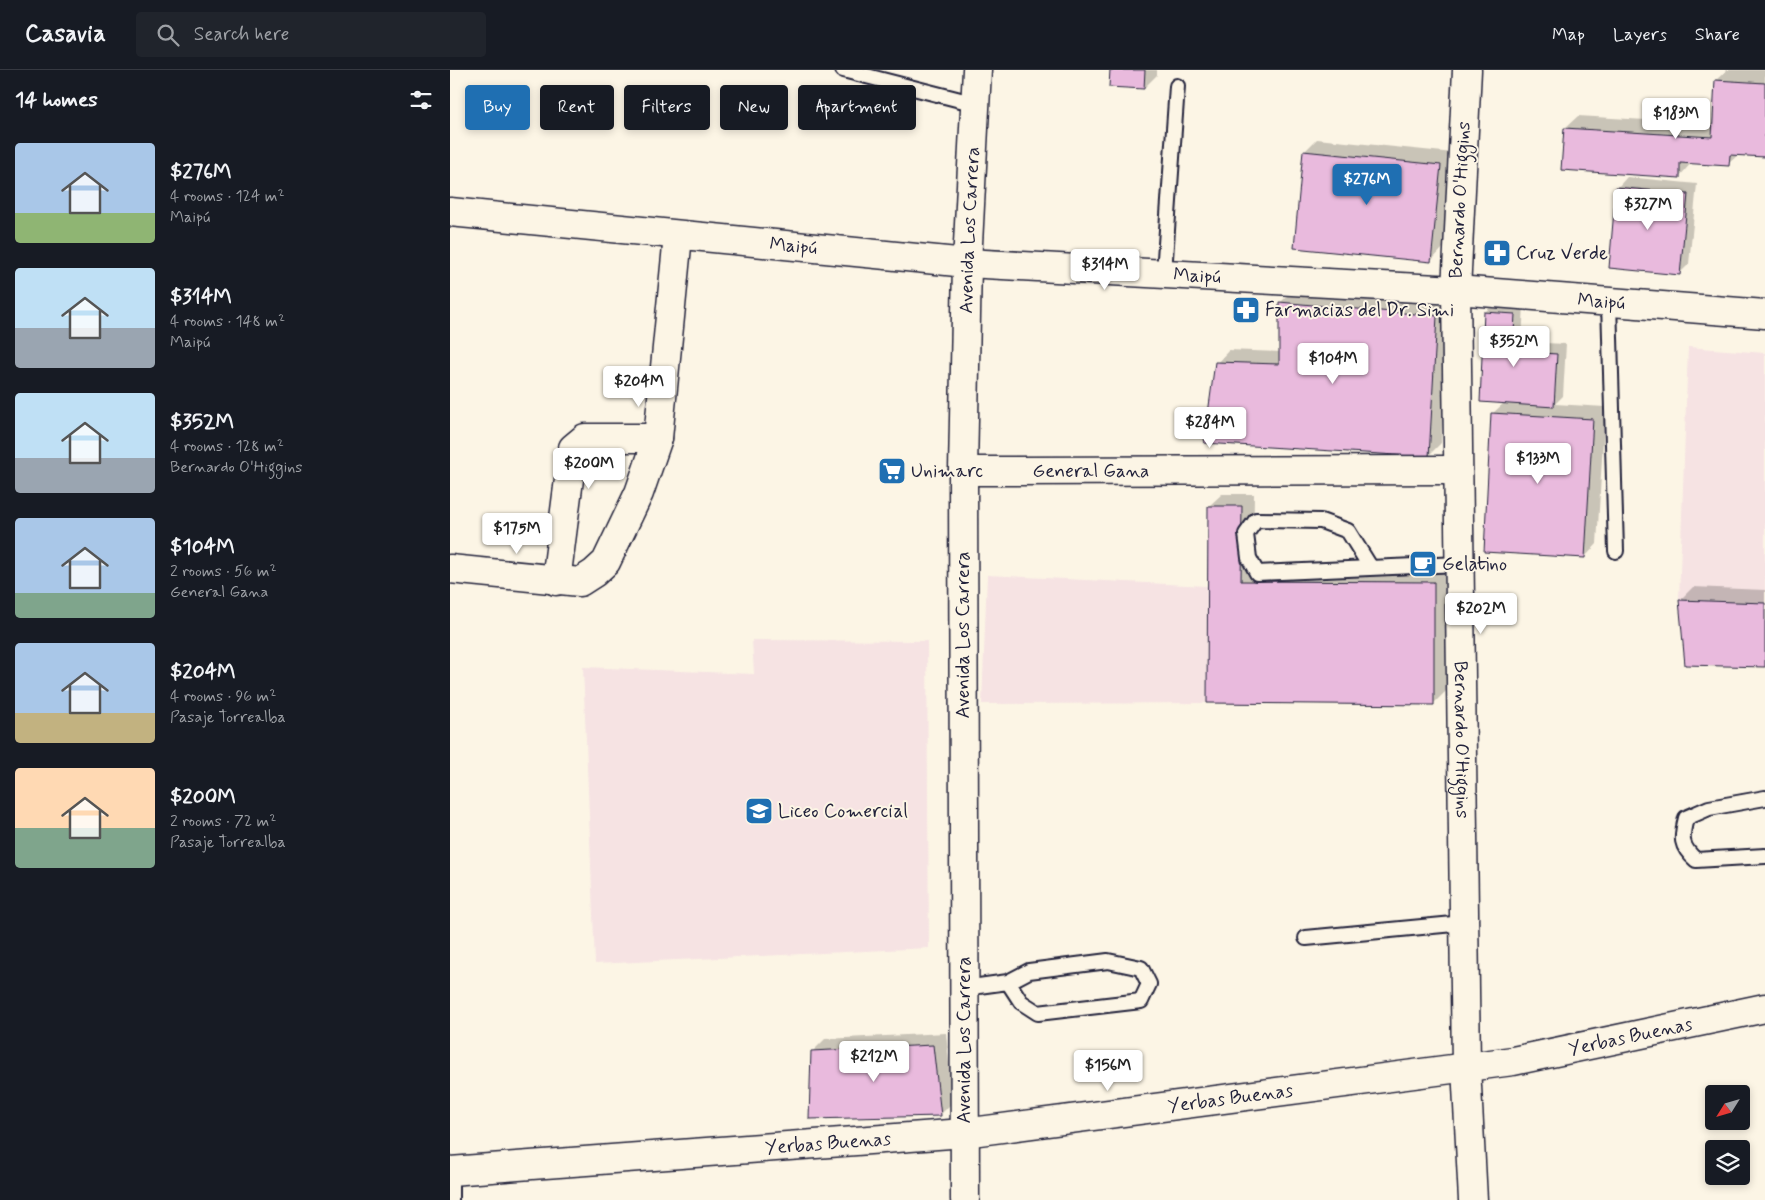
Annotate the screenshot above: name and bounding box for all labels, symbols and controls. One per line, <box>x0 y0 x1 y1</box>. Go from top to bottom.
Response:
search box <box>136 12 486 57</box>
text: Casavia <box>25 19 106 50</box>
icon: search <box>154 21 182 49</box>
text: Search here <box>194 22 289 47</box>
text: Map <box>1552 23 1585 47</box>
text: Layers <box>1613 23 1667 47</box>
text: Share <box>1695 23 1740 47</box>
chip: Buy <box>465 85 530 130</box>
chip: Rent <box>540 85 614 130</box>
chip: Filters <box>624 85 710 130</box>
chip: New <box>720 85 788 130</box>
chip: Apartment <box>798 85 916 130</box>
text: 14 homes <box>15 86 98 114</box>
icon: filters <box>407 86 435 114</box>
pin: $183M <box>1641 98 1711 140</box>
text: $183M <box>1653 103 1699 124</box>
street label: Bernardo O'Higgins <box>1443 121 1480 279</box>
street label: Avenida Los Carrera <box>954 146 986 314</box>
text: $276M <box>170 158 232 186</box>
icon: home <box>55 163 115 223</box>
pin: $276M <box>1332 164 1402 206</box>
text: $276M <box>1344 169 1390 190</box>
text: 4 rooms · 124 m² <box>170 186 285 207</box>
pin: $327M <box>1613 189 1683 231</box>
text: $327M <box>1624 194 1672 215</box>
text: Maipú <box>170 207 210 228</box>
street label: Maipú <box>768 231 818 261</box>
pharmacy icon: Cruz Verde <box>1482 238 1512 268</box>
place label: Cruz Verde <box>1516 241 1608 266</box>
pin: $314M <box>1070 248 1140 291</box>
text: $314M <box>1082 254 1129 275</box>
street label: Maipú <box>1173 262 1222 290</box>
text: $314M <box>170 283 232 311</box>
street label: Maipú <box>1577 287 1626 316</box>
icon: home <box>55 288 115 348</box>
pharmacy icon: Farmacias del Dr. Simi <box>1231 295 1261 325</box>
place label: Farmacias del Dr. Simi <box>1265 298 1454 323</box>
text: 4 rooms · 148 m² <box>170 311 285 332</box>
pin: $352M <box>1479 326 1549 368</box>
text: $352M <box>1490 331 1538 352</box>
text: Maipú <box>170 332 210 353</box>
pin: $104M <box>1298 342 1368 385</box>
text: $104M <box>1308 348 1358 369</box>
pin: $204M <box>604 366 674 408</box>
text: $204M <box>614 371 664 392</box>
pin: $284M <box>1175 406 1245 449</box>
text: $352M <box>170 408 234 436</box>
text: $284M <box>1185 412 1235 433</box>
icon: home <box>55 413 115 473</box>
text: 4 rooms · 128 m² <box>170 436 284 457</box>
pin: $133M <box>1503 442 1573 485</box>
pin: $200M <box>554 448 624 490</box>
text: $133M <box>1516 448 1560 469</box>
text: $200M <box>564 453 614 474</box>
supermarket icon: Unimarc <box>877 456 907 486</box>
text: Bernardo O'Higgins <box>170 457 302 478</box>
street label: General Gana <box>1033 458 1149 483</box>
place label: Unimarc <box>911 459 983 484</box>
pin: $175M <box>482 512 552 555</box>
text: $175M <box>493 518 541 539</box>
text: $104M <box>170 533 235 561</box>
icon: home <box>55 538 115 598</box>
cafe icon: Gelatino <box>1408 549 1438 579</box>
street label: Avenida Los Carrera <box>951 551 976 719</box>
place label: Gelatino <box>1442 552 1507 577</box>
text: 2 rooms · 56 m² <box>170 561 277 582</box>
text: General Gana <box>170 582 268 603</box>
pin: $202M <box>1446 592 1516 635</box>
text: $202M <box>1456 598 1506 619</box>
text: $204M <box>170 658 235 686</box>
street label: Bernardo O'Higgins <box>1447 661 1475 819</box>
icon: home <box>55 663 115 723</box>
text: 4 rooms · 96 m² <box>170 686 276 707</box>
text: Pasaje Torrealba <box>170 707 286 728</box>
text: $200M <box>170 783 236 811</box>
icon: home <box>55 788 115 848</box>
school or university icon: Liceo Comercial <box>744 796 774 826</box>
place label: Liceo Comercial <box>778 799 908 824</box>
text: 2 rooms · 72 m² <box>170 811 276 832</box>
text: Pasaje Torrealba <box>170 832 286 853</box>
street label: Avenida Los Carrera <box>952 956 977 1124</box>
street label: Yerbas Buenas <box>1566 1011 1695 1062</box>
pin: $212M <box>839 1040 909 1083</box>
text: $212M <box>850 1046 898 1067</box>
pin: $156M <box>1073 1050 1143 1092</box>
text: $156M <box>1085 1055 1131 1076</box>
street label: Yerbas Buenas <box>1166 1077 1295 1119</box>
north arrow <box>1705 1085 1750 1130</box>
map controls <box>1705 1085 1750 1185</box>
street label: Yerbas Buenas <box>764 1126 892 1160</box>
button: layers <box>1705 1140 1750 1185</box>

